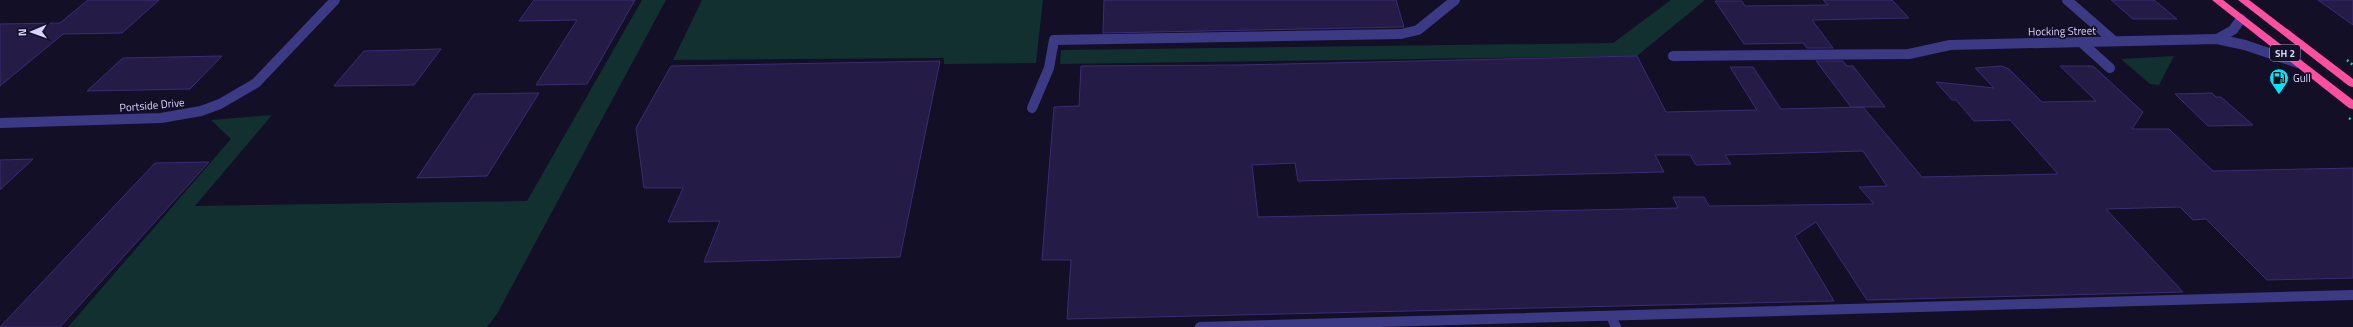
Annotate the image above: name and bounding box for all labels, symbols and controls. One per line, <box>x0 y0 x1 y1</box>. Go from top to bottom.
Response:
north arrow <box>12 12 52 52</box>
street label: Hocking Street <box>2028 22 2096 40</box>
text: N <box>14 28 30 36</box>
road number: SH 2 <box>2270 45 2300 61</box>
fuel station icon: Gull <box>2268 67 2290 95</box>
place label: Gull <box>2293 70 2311 86</box>
street label: Portside Drive <box>119 94 186 116</box>

